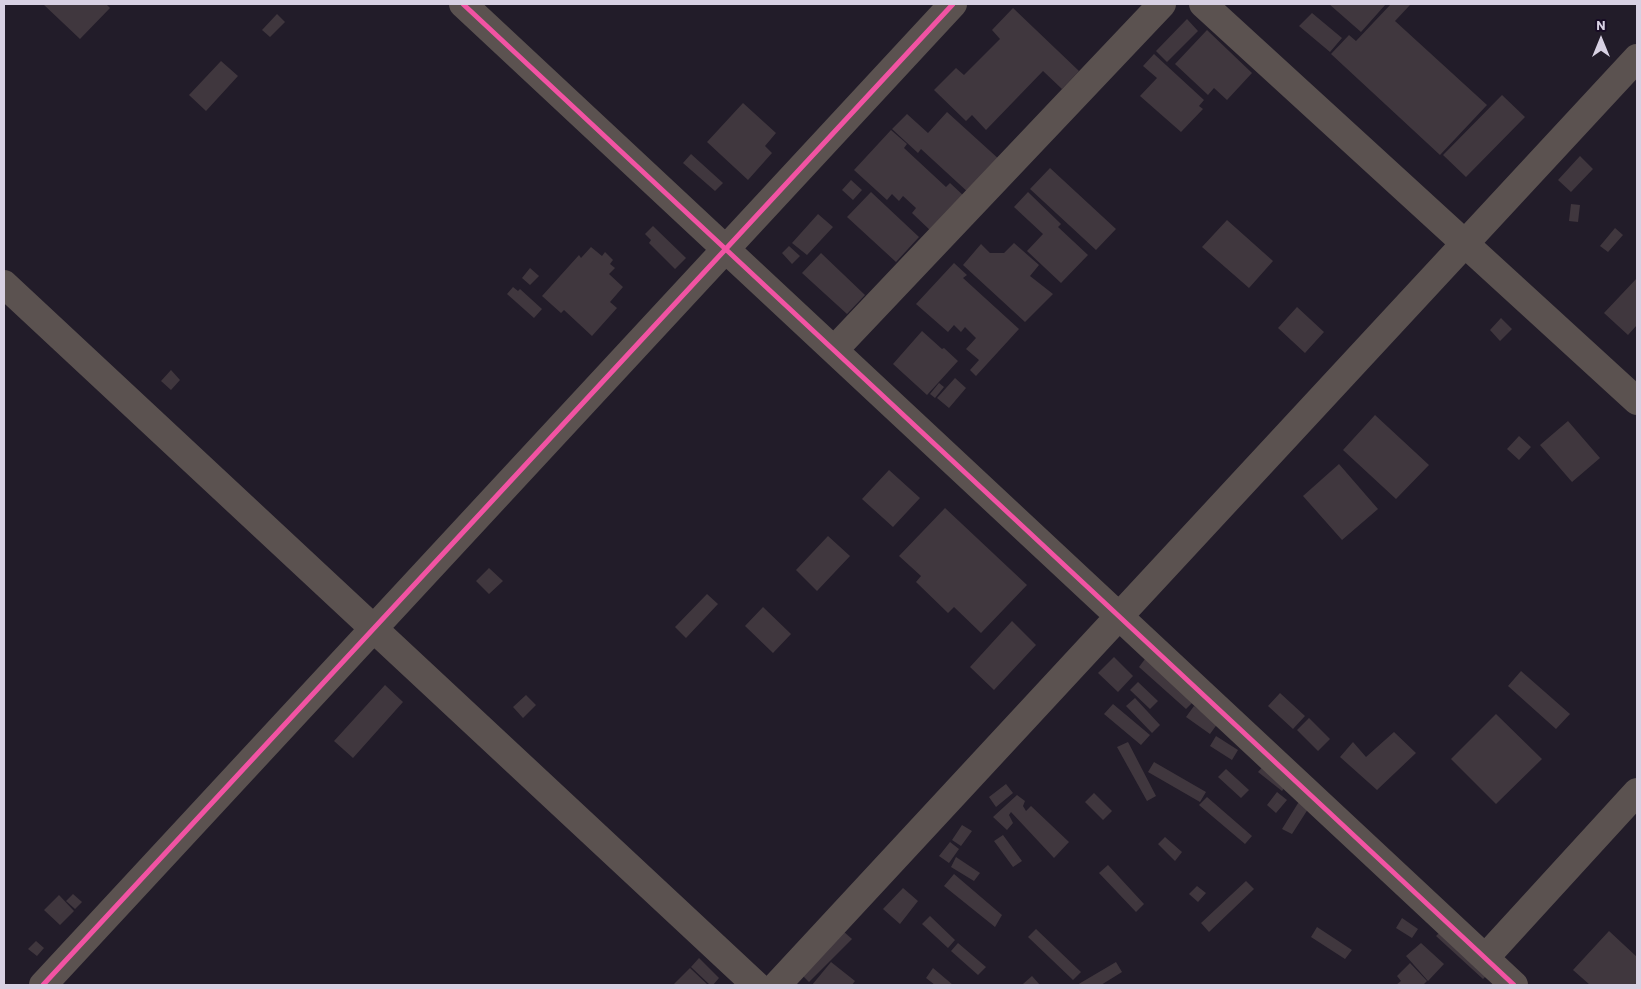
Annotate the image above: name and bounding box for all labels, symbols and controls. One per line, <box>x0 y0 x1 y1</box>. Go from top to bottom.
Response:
north arrow <box>1576 15 1626 65</box>
text: N <box>1596 16 1606 33</box>

